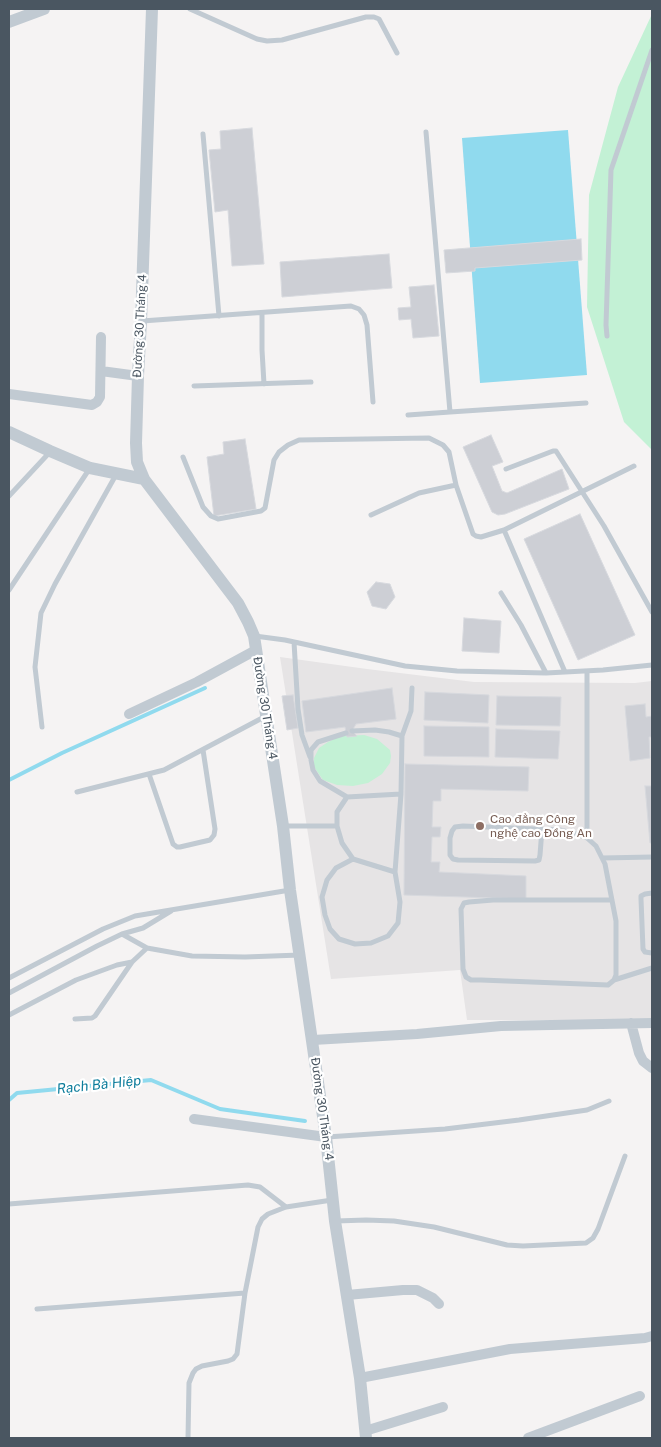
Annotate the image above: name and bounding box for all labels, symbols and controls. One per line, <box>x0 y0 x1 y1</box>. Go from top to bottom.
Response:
street label: Đường 30 Tháng 4 <box>130 274 150 378</box>
street label: Đường 30 Tháng 4 <box>250 656 280 760</box>
place label: Cao đẳng Công nghệ cao Đồng An <box>490 812 592 840</box>
marker: Cao đẳng Công nghệ cao Đồng An <box>474 820 486 832</box>
street label: Đường 30 Tháng 4 <box>308 1057 336 1161</box>
water label: Rạch Bà Hiệp <box>56 1072 142 1098</box>

